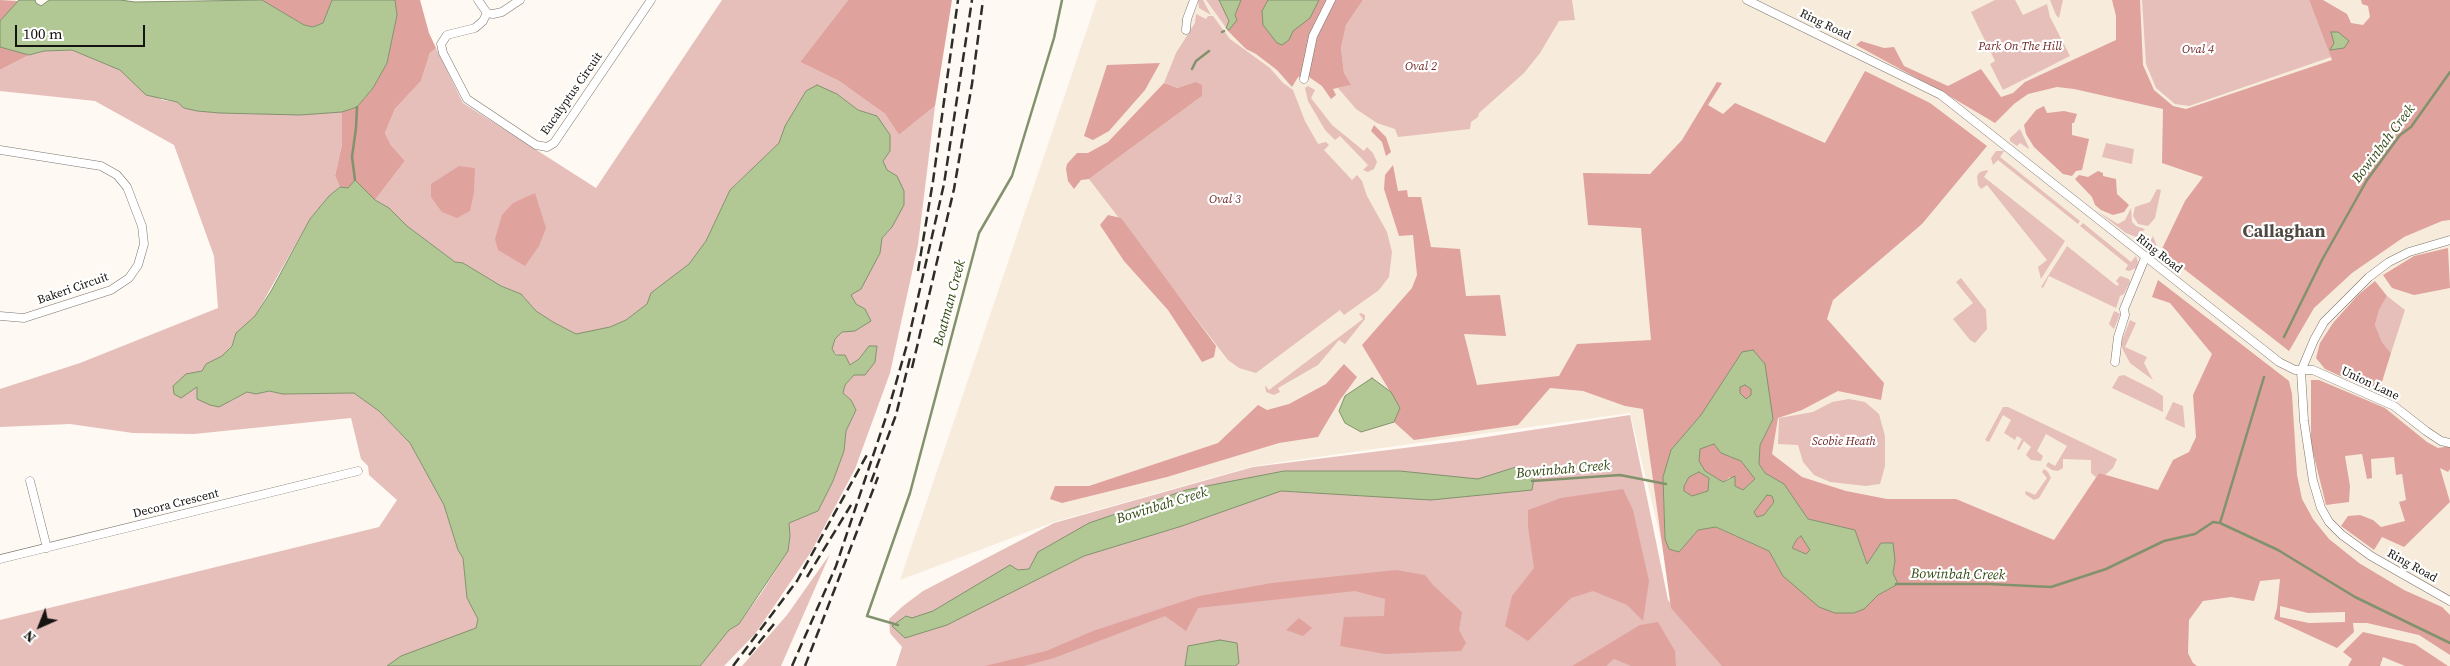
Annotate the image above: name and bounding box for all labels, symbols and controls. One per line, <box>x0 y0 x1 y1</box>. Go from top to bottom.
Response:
street label: Ring Road <box>1797 7 1853 43</box>
scale bar <box>18 15 148 47</box>
text: 100 m <box>23 23 63 44</box>
park label: Park On The Hill <box>1978 40 2062 54</box>
park label: Oval 4 <box>2182 43 2214 57</box>
street label: Eucalyptus Circuit <box>538 50 606 138</box>
park label: Oval 2 <box>1405 60 1437 74</box>
water label: Bowinbah Creek <box>2349 101 2419 187</box>
park label: Oval 3 <box>1209 193 1241 207</box>
district label: Callaghan <box>2243 221 2325 243</box>
street label: Ring Road <box>2133 231 2185 277</box>
water label: Boatman Creek <box>930 258 970 348</box>
street label: Bakeri Circuit <box>36 270 110 308</box>
street label: Union Lane <box>2339 364 2401 404</box>
park label: Scobie Heath <box>1812 435 1876 449</box>
water label: Bowinbah Creek <box>1515 458 1611 482</box>
water label: Bowinbah Creek <box>1115 484 1209 528</box>
street label: Decora Crescent <box>132 486 220 522</box>
street label: Ring Road <box>2385 546 2439 586</box>
water label: Bowinbah Creek <box>1911 566 2005 584</box>
north arrow <box>15 601 65 651</box>
text: N <box>19 626 40 648</box>

